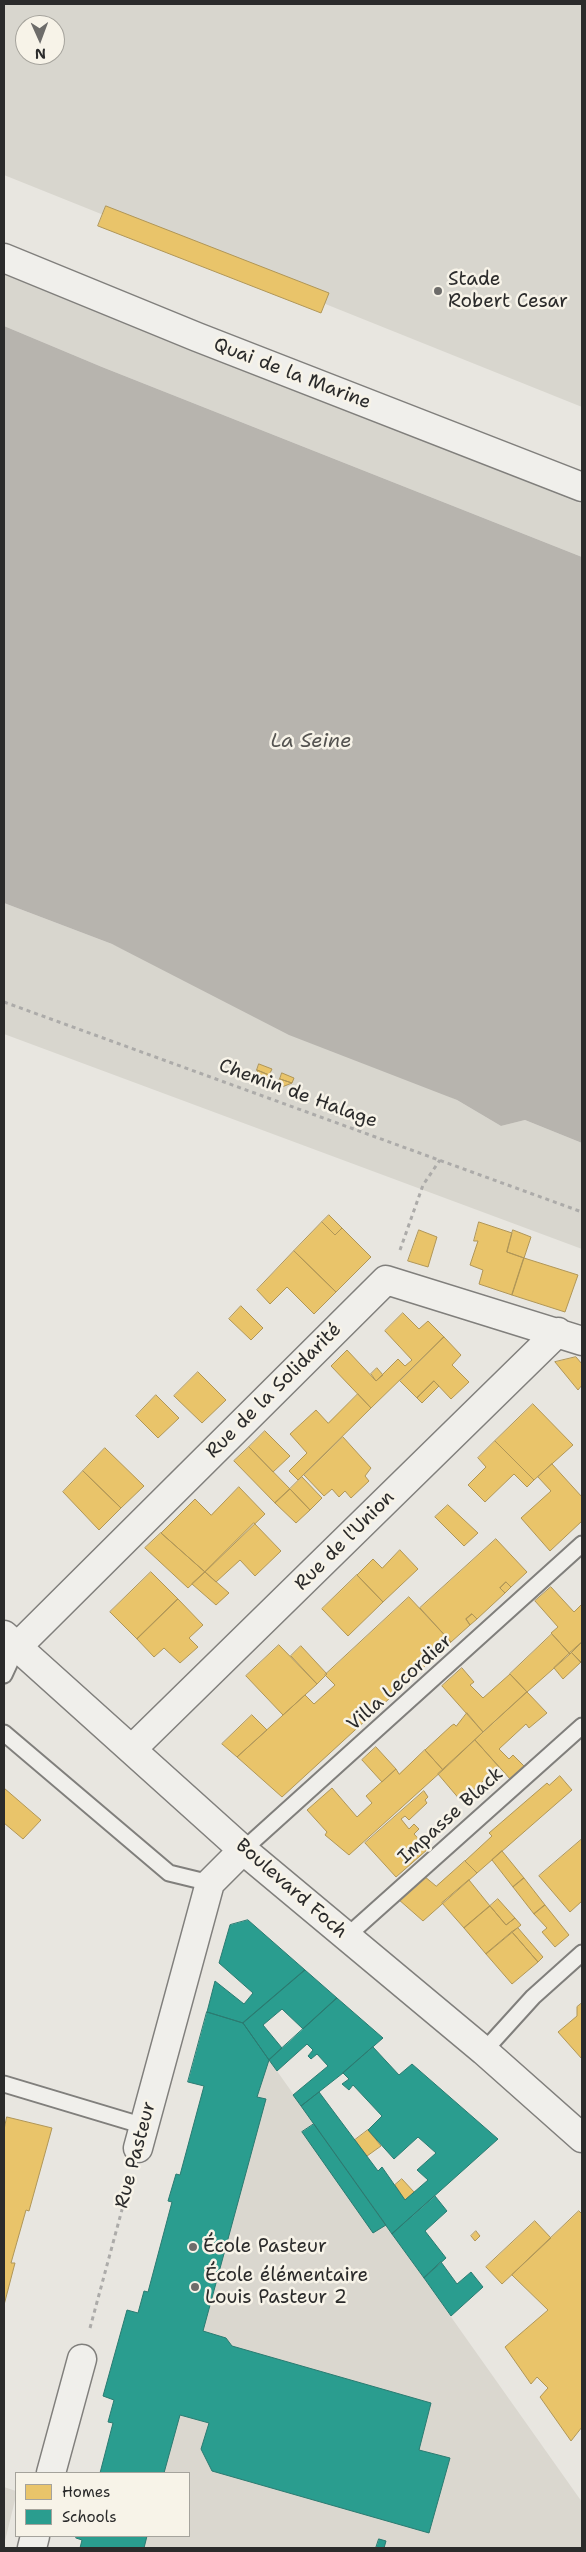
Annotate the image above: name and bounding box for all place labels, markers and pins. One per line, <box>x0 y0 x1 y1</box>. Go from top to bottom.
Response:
place label: Stade Robert Cesar <box>448 269 568 313</box>
marker: Stade Robert Cesar <box>432 285 444 297</box>
place label: École Pasteur <box>203 2236 327 2258</box>
marker: École Pasteur <box>187 2241 199 2253</box>
place label: École élémentaire Louis Pasteur 2 <box>205 2265 368 2309</box>
marker: École élémentaire Louis Pasteur 2 <box>189 2281 201 2293</box>

